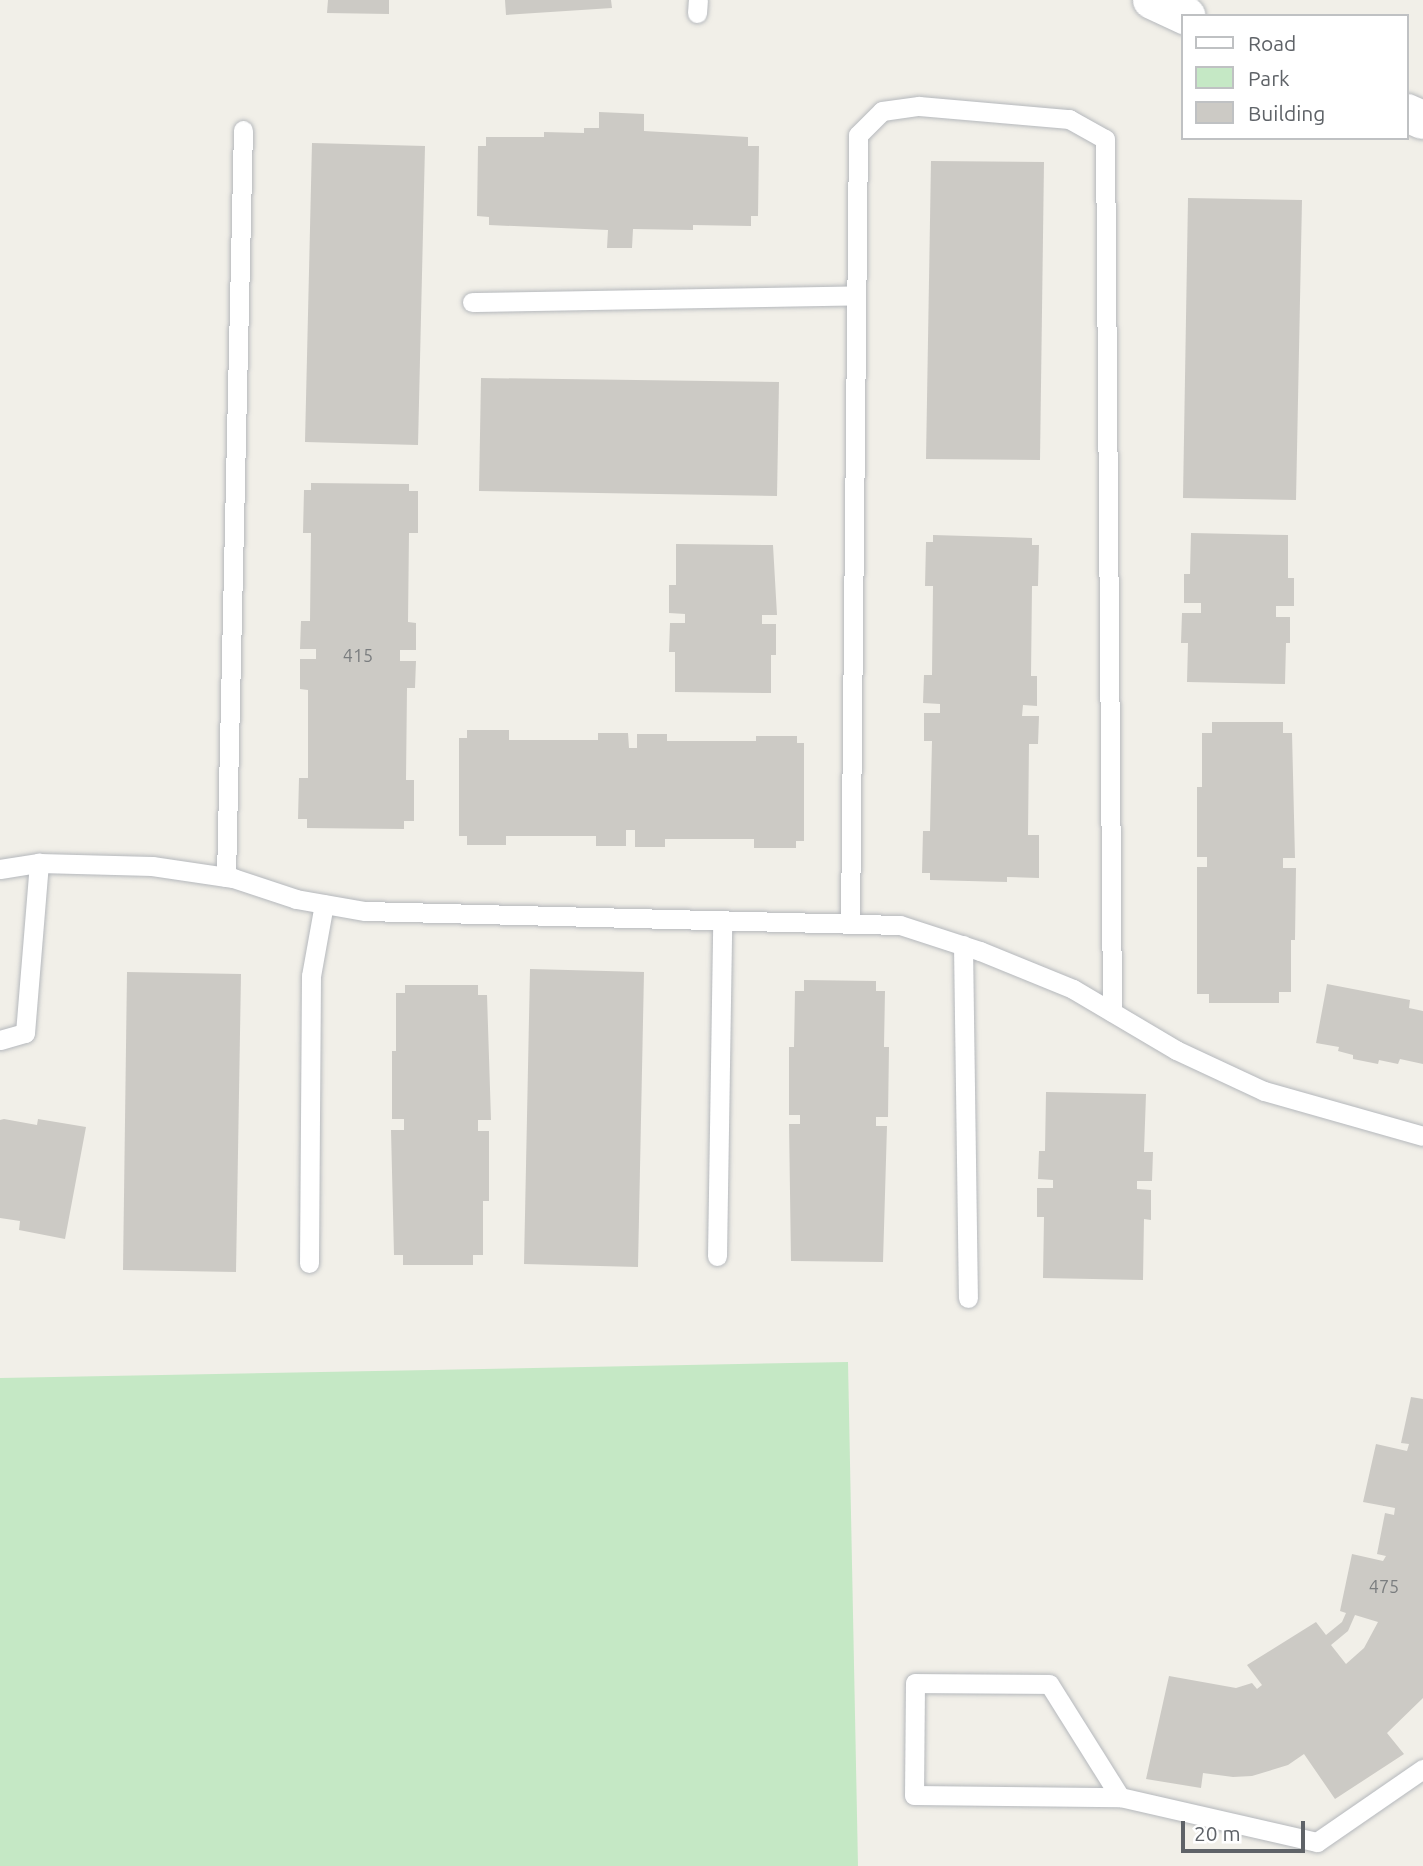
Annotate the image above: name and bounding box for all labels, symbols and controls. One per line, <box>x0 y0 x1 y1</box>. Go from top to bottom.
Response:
legend <box>1182 14 1409 140</box>
text: Road <box>1248 31 1296 55</box>
text: Park <box>1248 66 1290 90</box>
text: Building <box>1248 101 1325 125</box>
house number: 415 <box>343 644 373 666</box>
house number: 475 <box>1369 1575 1399 1597</box>
scale bar <box>1185 1806 1309 1850</box>
text: 20 m <box>1194 1821 1241 1845</box>

